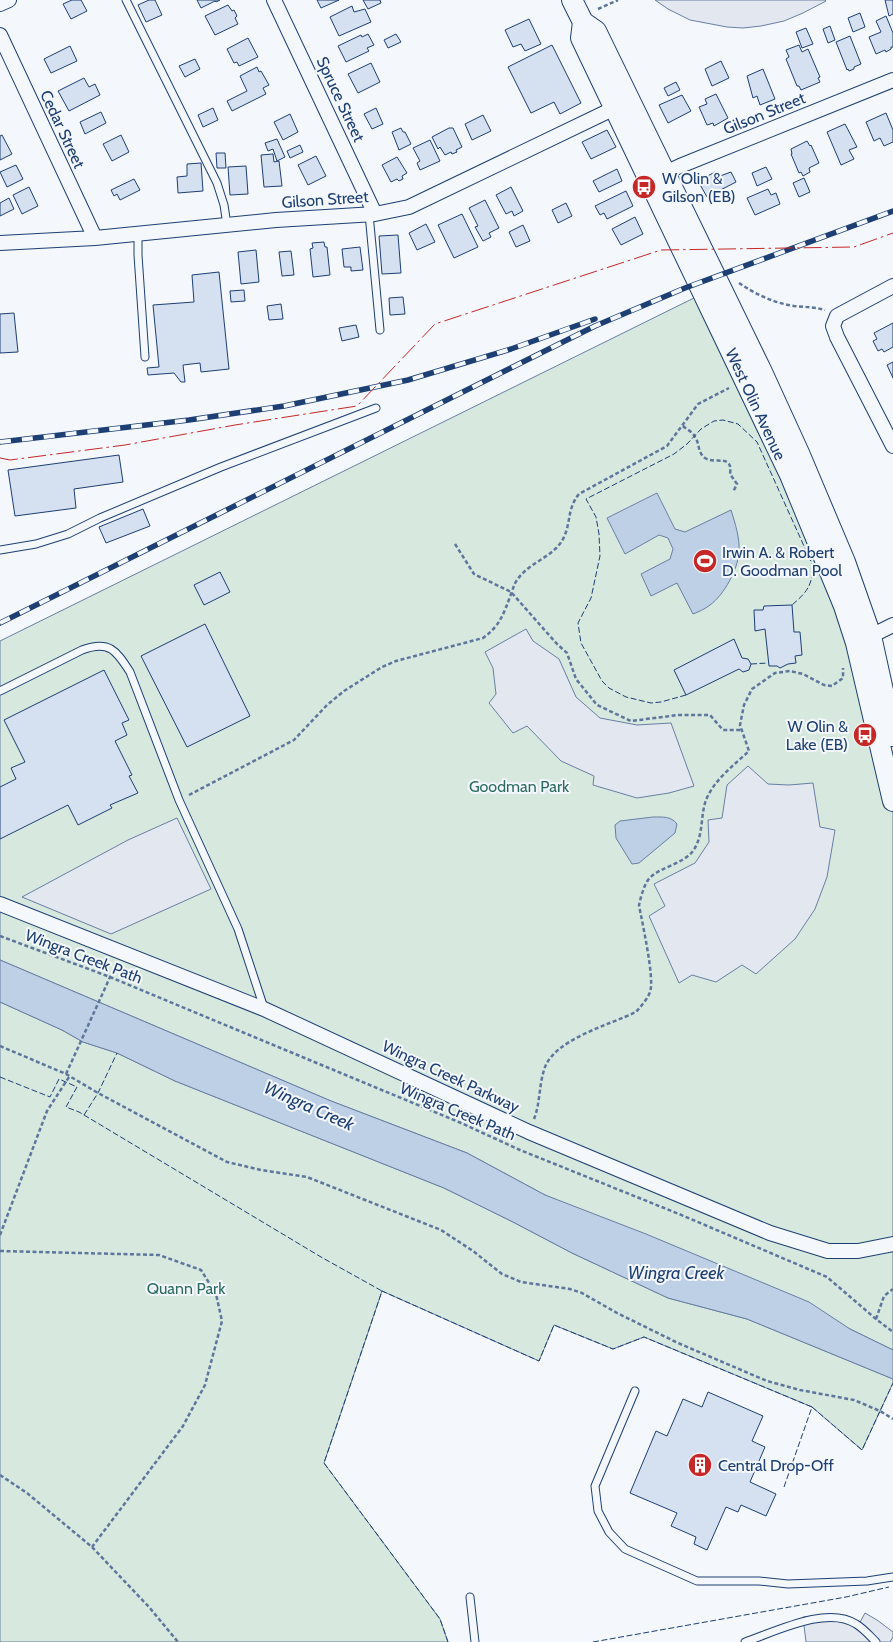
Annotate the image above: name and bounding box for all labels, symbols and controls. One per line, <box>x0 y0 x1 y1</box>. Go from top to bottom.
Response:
street label: Spruce Street <box>313 54 369 145</box>
street label: Cedar Street <box>36 87 89 172</box>
street label: Gilson Street <box>720 88 809 139</box>
place label: W Olin & Gilson (EB) <box>662 169 736 206</box>
bus stop icon: W Olin & Gilson (EB) <box>631 174 657 200</box>
street label: Gilson Street <box>281 187 370 212</box>
street label: West Olin Avenue <box>721 345 790 463</box>
place label: Irwin A. & Robert D. Goodman Pool <box>722 543 842 580</box>
sports icon: Irwin A. & Robert D. Goodman Pool <box>692 548 718 574</box>
place label: W Olin & Lake (EB) <box>786 717 848 754</box>
bus stop icon: W Olin & Lake (EB) <box>852 722 878 748</box>
park label: Goodman Park <box>469 777 570 796</box>
street label: Wingra Creek Path <box>23 925 145 988</box>
street label: Wingra Creek Parkway <box>379 1036 522 1117</box>
water label: Wingra Creek <box>260 1076 359 1136</box>
street label: Wingra Creek Path <box>397 1079 519 1144</box>
water label: Wingra Creek <box>628 1262 725 1284</box>
park label: Quann Park <box>147 1279 226 1298</box>
building icon: Central Drop-Off <box>687 1452 713 1478</box>
place label: Central Drop-Off <box>718 1456 834 1475</box>

